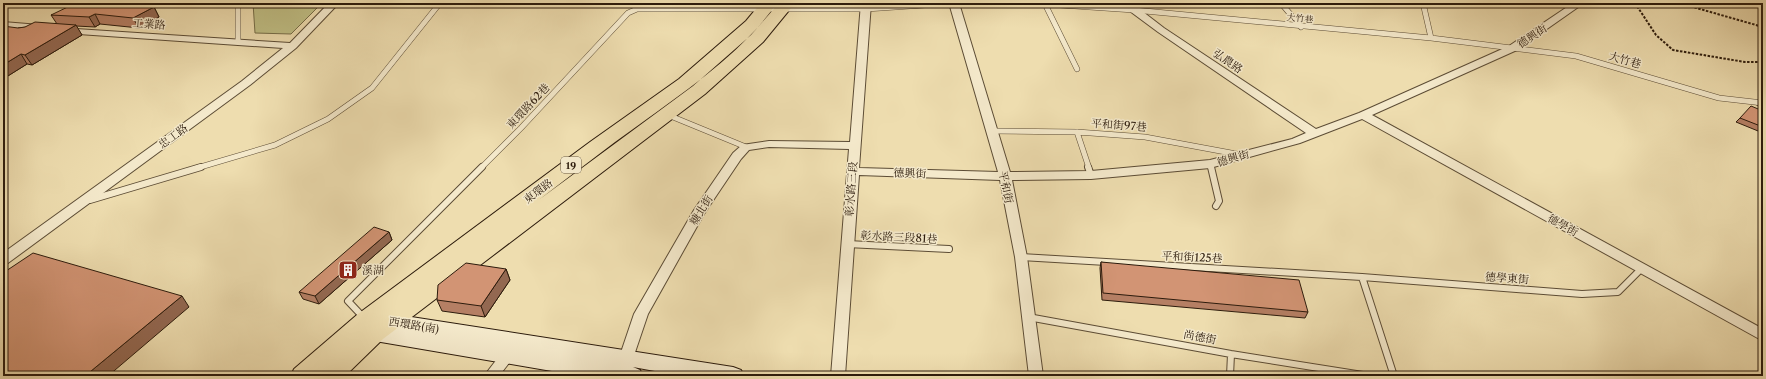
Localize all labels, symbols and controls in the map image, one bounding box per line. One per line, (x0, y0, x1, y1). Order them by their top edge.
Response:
street label: 大竹巷 (1286, 11, 1314, 25)
street label: 工業路 (132, 16, 166, 32)
street label: 德興街 (1514, 21, 1550, 51)
street label: 弘農路 (1210, 46, 1246, 76)
street label: 大竹巷 (1607, 49, 1643, 71)
street label: 東環路62巷 (504, 80, 552, 132)
street label: 平和街97巷 (1091, 116, 1147, 134)
street label: 忠工路 (156, 121, 190, 151)
street label: 德興街 (1215, 147, 1251, 169)
road number: 19 (561, 157, 581, 173)
street label: 彰水路三段 (842, 161, 860, 217)
street label: 德興街 (893, 165, 927, 181)
street label: 平和街 (996, 169, 1016, 205)
street label: 東環路 (521, 175, 555, 207)
street label: 糖北街 (686, 192, 716, 228)
street label: 德學街 (1545, 211, 1581, 239)
street label: 彰水路三段81巷 (860, 228, 938, 246)
street label: 平和街125巷 (1161, 248, 1223, 266)
building icon: 溪湖 (337, 259, 359, 281)
place label: 溪湖 (362, 263, 384, 277)
street label: 德學東街 (1485, 269, 1529, 287)
street label: 西環路(南) (388, 314, 440, 336)
street label: 尚德街 (1183, 327, 1217, 347)

